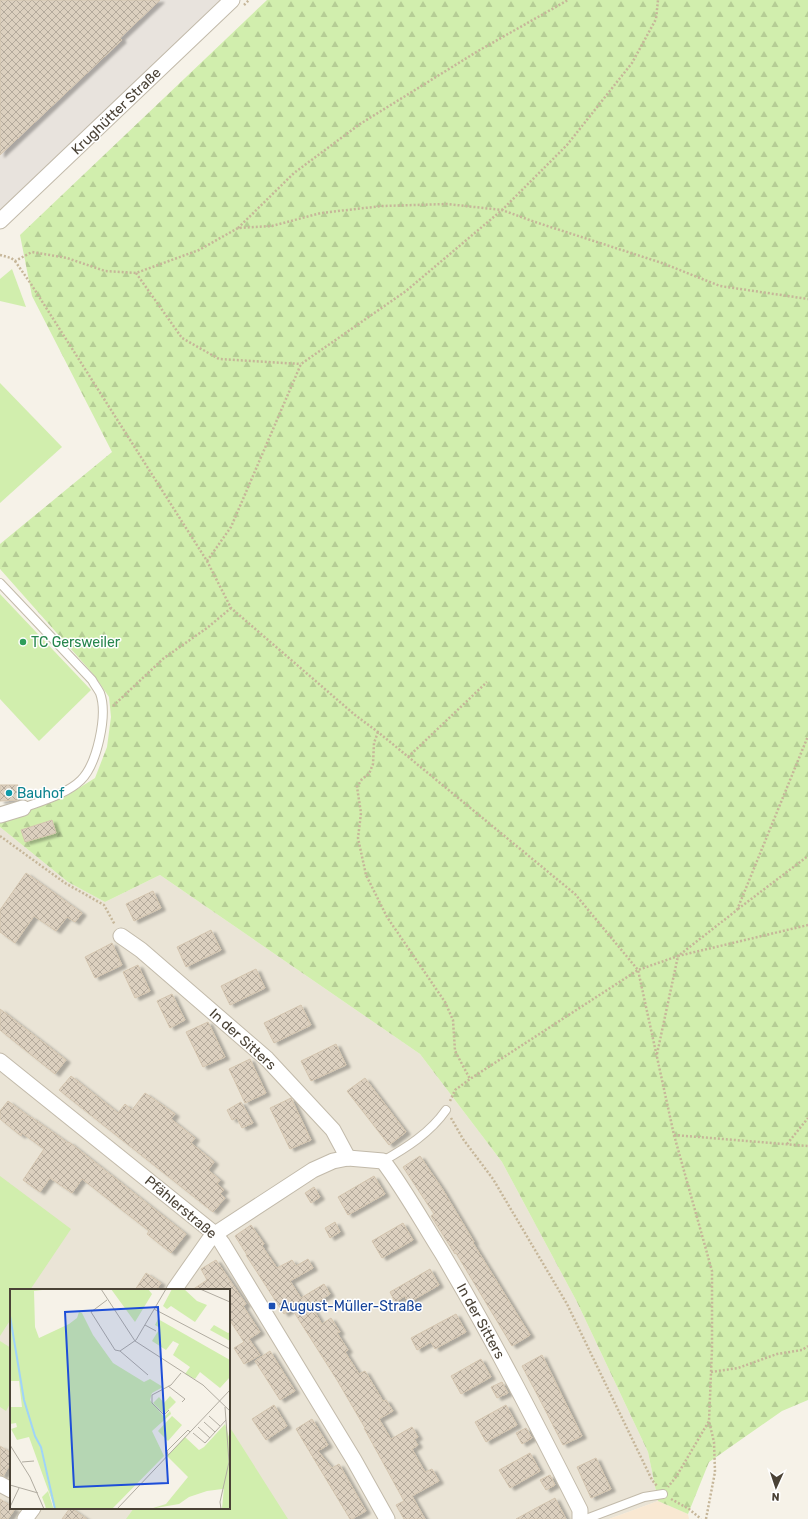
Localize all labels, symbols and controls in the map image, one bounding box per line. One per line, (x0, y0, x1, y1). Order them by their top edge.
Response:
street label: Krughütter Straße (68, 64, 165, 158)
place label: TC Gersweiler (31, 634, 121, 651)
marker: TC Gersweiler (18, 637, 28, 647)
place label: Bauhof (17, 785, 65, 802)
marker: Bauhof (4, 788, 14, 798)
street label: In der Sitters (206, 1005, 279, 1074)
street label: Pfählerstraße (141, 1172, 220, 1243)
street label: In der Sitters (453, 1281, 508, 1362)
inset map (10, 1289, 230, 1509)
place label: August-Müller-Straße (280, 1298, 422, 1315)
marker: August-Müller-Straße (267, 1301, 277, 1311)
north arrow (756, 1467, 796, 1507)
text: N (771, 1490, 780, 1503)

